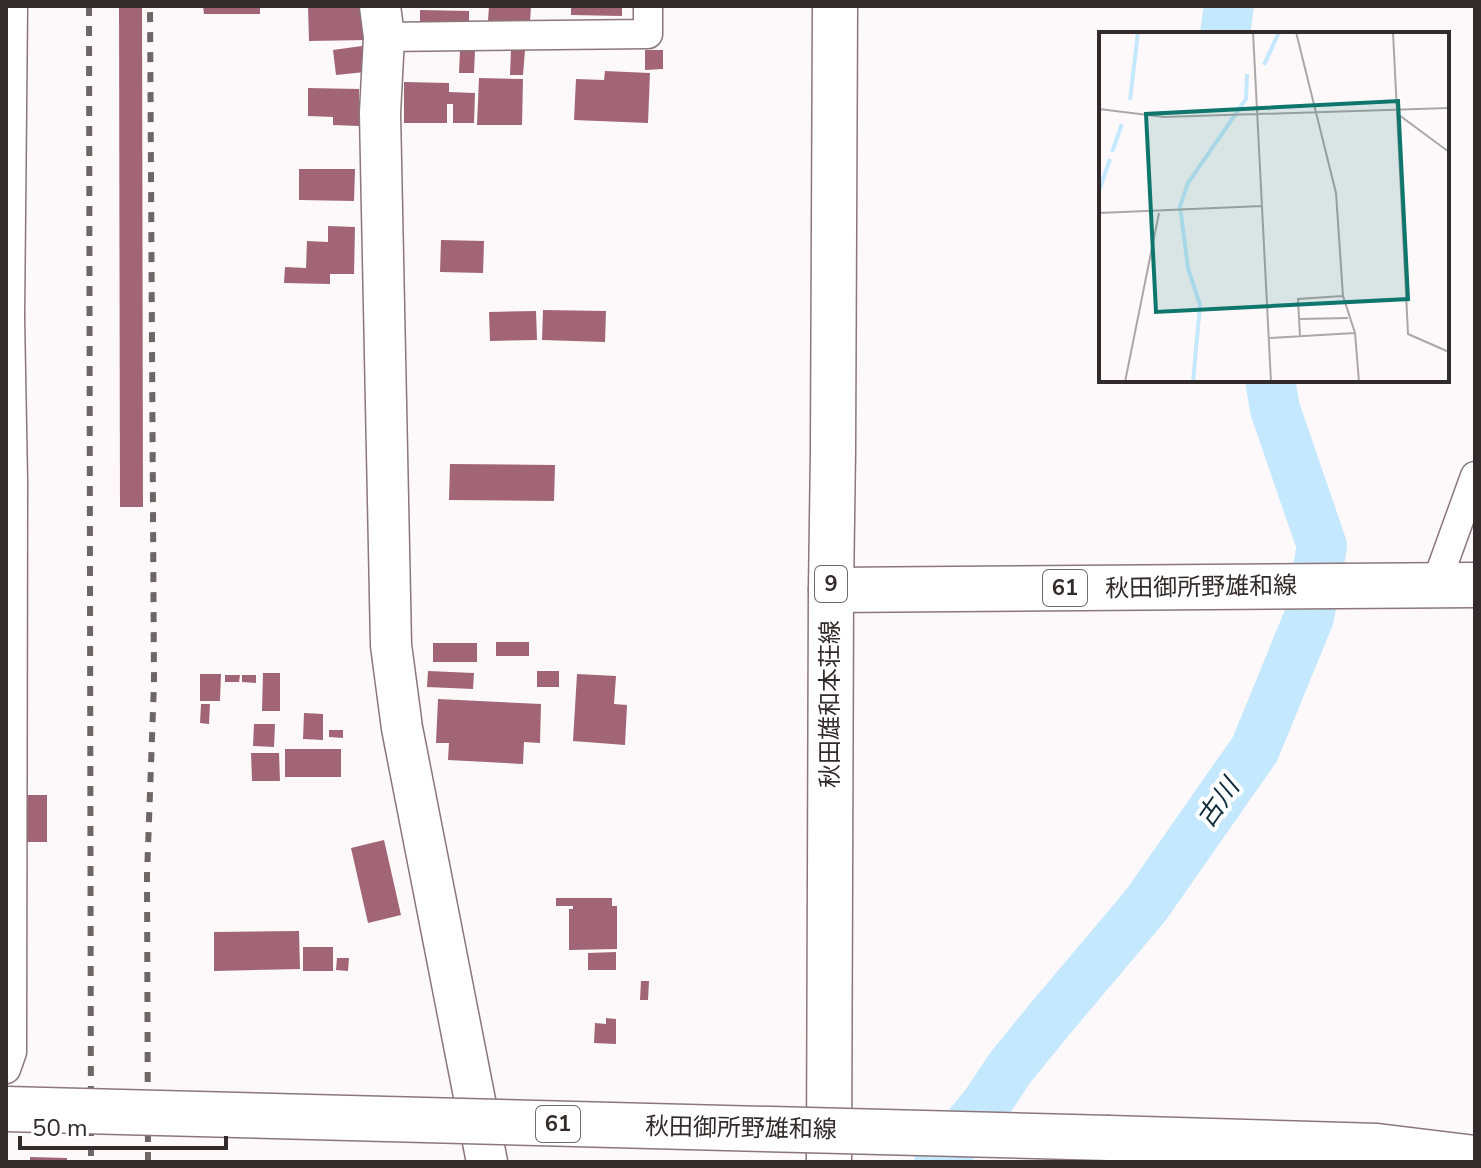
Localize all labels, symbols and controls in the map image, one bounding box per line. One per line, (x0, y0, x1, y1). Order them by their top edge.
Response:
inset map (1099, 32, 1449, 382)
road number: 9 (815, 566, 847, 602)
street label: 秋田御所野雄和線 (1105, 569, 1297, 605)
road number: 61 (1043, 570, 1087, 606)
street label: 秋田雄和本荘線 (814, 620, 846, 788)
water label: 古川 (1189, 769, 1249, 834)
scale bar (20, 1100, 226, 1150)
road number: 61 (536, 1106, 580, 1142)
street label: 秋田御所野雄和線 (645, 1110, 837, 1146)
text: 50 m (32, 1112, 88, 1144)

